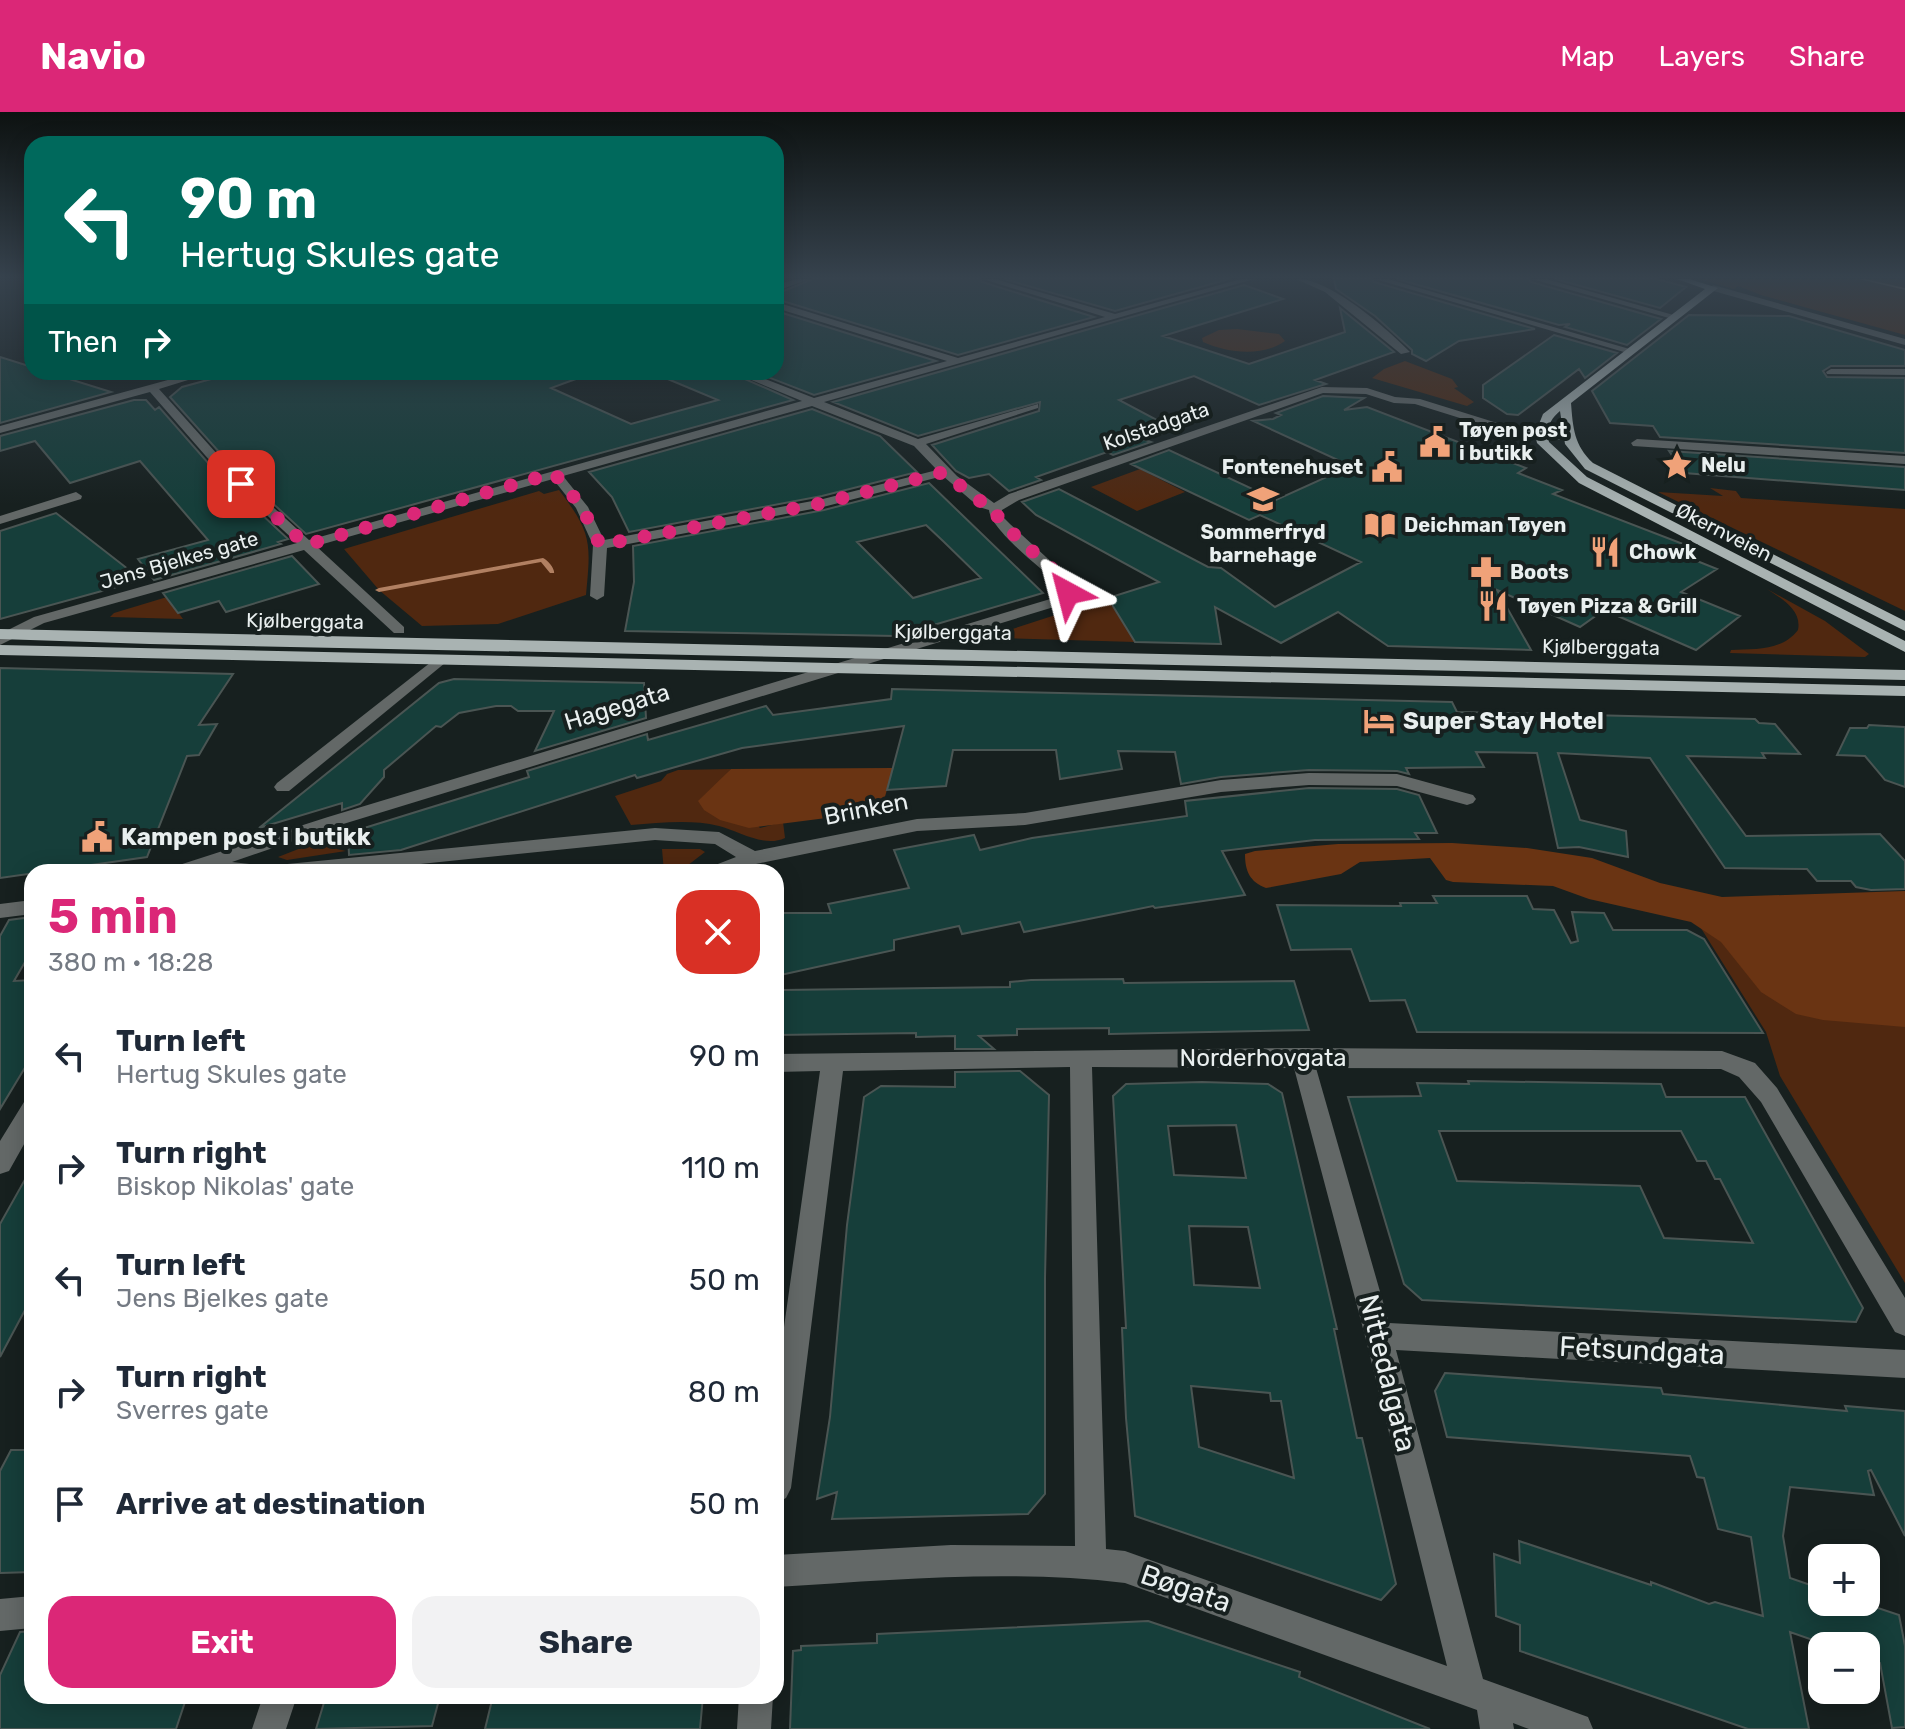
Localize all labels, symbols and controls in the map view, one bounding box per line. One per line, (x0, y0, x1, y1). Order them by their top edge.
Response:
text: Navio (40, 33, 146, 79)
text: Map (1560, 40, 1615, 73)
text: Layers (1659, 40, 1745, 73)
text: Share (1789, 40, 1865, 73)
text: 90 m (180, 166, 317, 232)
icon: left (48, 168, 152, 272)
text: Hertug Skules gate (180, 233, 500, 276)
icon: right (134, 320, 178, 364)
text: Then (48, 324, 118, 360)
street label: Kolstadgata (1100, 397, 1212, 455)
place label: Tøyen post i butikk (1459, 418, 1567, 465)
public building icon: Tøyen post i butikk (1418, 425, 1452, 459)
place icon: Nelu (1660, 448, 1694, 482)
pin (207, 450, 275, 518)
public building icon: Fontenehuset (1370, 450, 1404, 484)
place label: Nelu (1701, 453, 1746, 477)
place label: Fontenehuset (1222, 455, 1363, 479)
icon: arrive (219, 462, 263, 506)
school or university icon: Sommerfryd barnehage (1246, 482, 1280, 516)
street label: Økernveien (1672, 498, 1776, 566)
library icon: Deichman Tøyen (1363, 508, 1397, 542)
place label: Deichman Tøyen (1404, 513, 1566, 537)
place label: Sommerfryd barnehage (1200, 520, 1326, 567)
street label: Jens Bjelkes gate (97, 526, 261, 594)
restaurant icon: Chowk (1588, 535, 1622, 569)
place label: Chowk (1629, 540, 1697, 564)
position arrow (1026, 551, 1110, 635)
pharmacy icon: Boots (1469, 555, 1503, 589)
place label: Boots (1510, 560, 1569, 584)
restaurant icon: Tøyen Pizza & Grill (1476, 589, 1510, 623)
place label: Tøyen Pizza & Grill (1517, 594, 1697, 618)
street label: Kjølberggata (246, 608, 364, 634)
street label: Kjølberggata (894, 619, 1012, 645)
street label: Kjølberggata (1542, 634, 1660, 660)
street label: Hagegata (561, 678, 673, 736)
hotel icon: Super Stay Hotel (1362, 704, 1396, 738)
place label: Super Stay Hotel (1403, 707, 1604, 735)
street label: Brinken (821, 787, 911, 831)
public building icon: Kampen post i butikk (80, 820, 114, 854)
place label: Kampen post i butikk (121, 823, 371, 851)
text: 5 min (48, 888, 178, 945)
button: close (676, 890, 760, 974)
text: 380 m · 18:28 (48, 947, 214, 978)
text: Turn left (116, 1023, 246, 1059)
icon: left (48, 1034, 92, 1078)
text: 90 m (689, 1038, 760, 1074)
street label: Norderhovgata (1179, 1044, 1347, 1072)
text: Hertug Skules gate (116, 1059, 347, 1090)
text: Turn right (116, 1135, 267, 1171)
icon: right (48, 1146, 92, 1190)
text: 110 m (681, 1150, 760, 1186)
text: Biskop Nikolas' gate (116, 1171, 354, 1202)
text: Turn left (116, 1247, 246, 1283)
icon: left (48, 1258, 92, 1302)
text: 50 m (689, 1262, 760, 1298)
text: Jens Bjelkes gate (116, 1283, 329, 1314)
street label: Nittedalgata (1352, 1291, 1423, 1455)
street label: Fetsundgata (1558, 1330, 1726, 1371)
text: Turn right (116, 1359, 267, 1395)
icon: right (48, 1370, 92, 1414)
text: 80 m (688, 1374, 760, 1410)
text: Sverres gate (116, 1395, 269, 1426)
icon: arrive (48, 1482, 92, 1526)
text: Arrive at destination (116, 1486, 426, 1522)
text: 50 m (689, 1486, 760, 1522)
map controls (1808, 1544, 1880, 1704)
button: + (1808, 1544, 1880, 1616)
street label: Bøgata (1136, 1558, 1235, 1619)
button: Exit (48, 1596, 396, 1688)
button: Share (412, 1596, 760, 1688)
button: − (1808, 1632, 1880, 1704)

